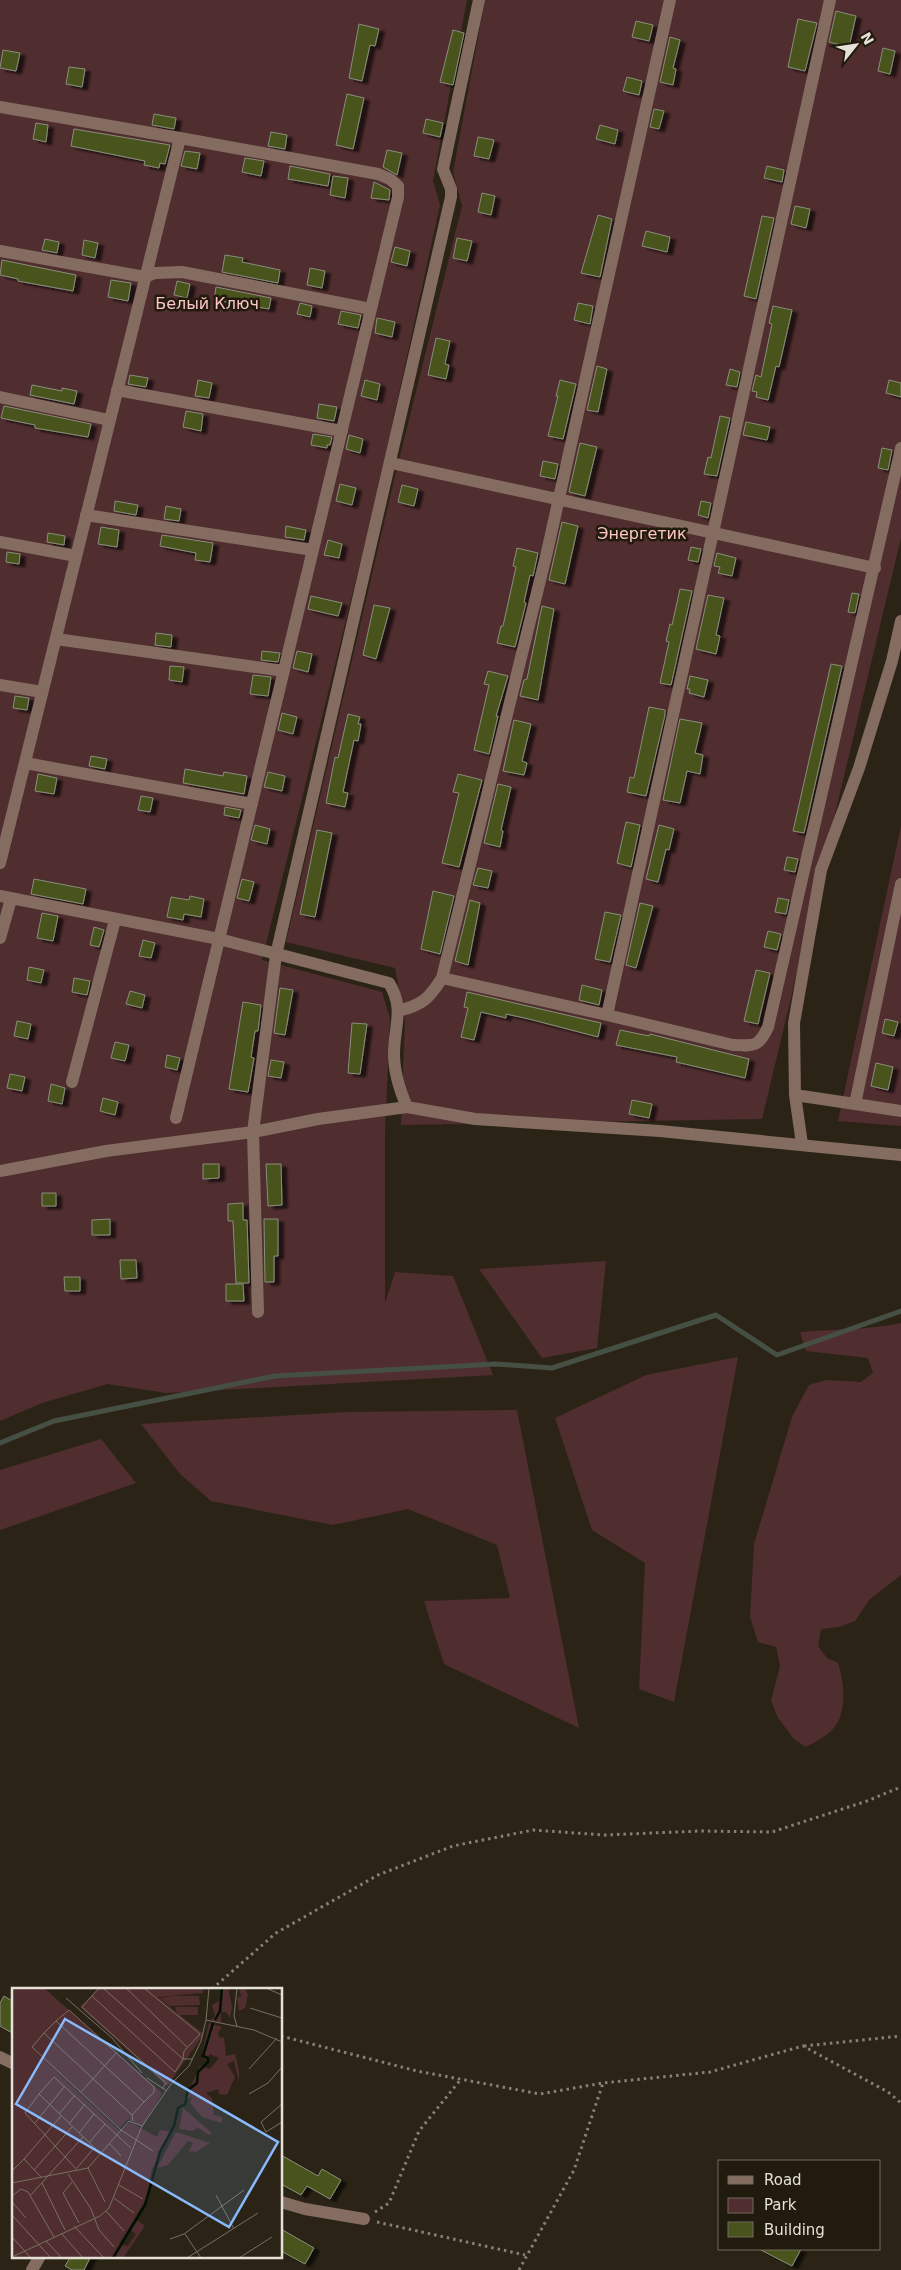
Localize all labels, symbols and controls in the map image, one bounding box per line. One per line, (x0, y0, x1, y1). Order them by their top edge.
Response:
north arrow (831, 20, 881, 70)
text: N (857, 29, 877, 48)
park label: Белый Ключ (155, 294, 259, 313)
park label: Энергетик (597, 524, 687, 543)
inset map (12, 1988, 282, 2258)
legend (718, 2160, 881, 2250)
text: Road (764, 2171, 802, 2189)
text: Park (764, 2196, 797, 2214)
text: Building (764, 2221, 825, 2239)

